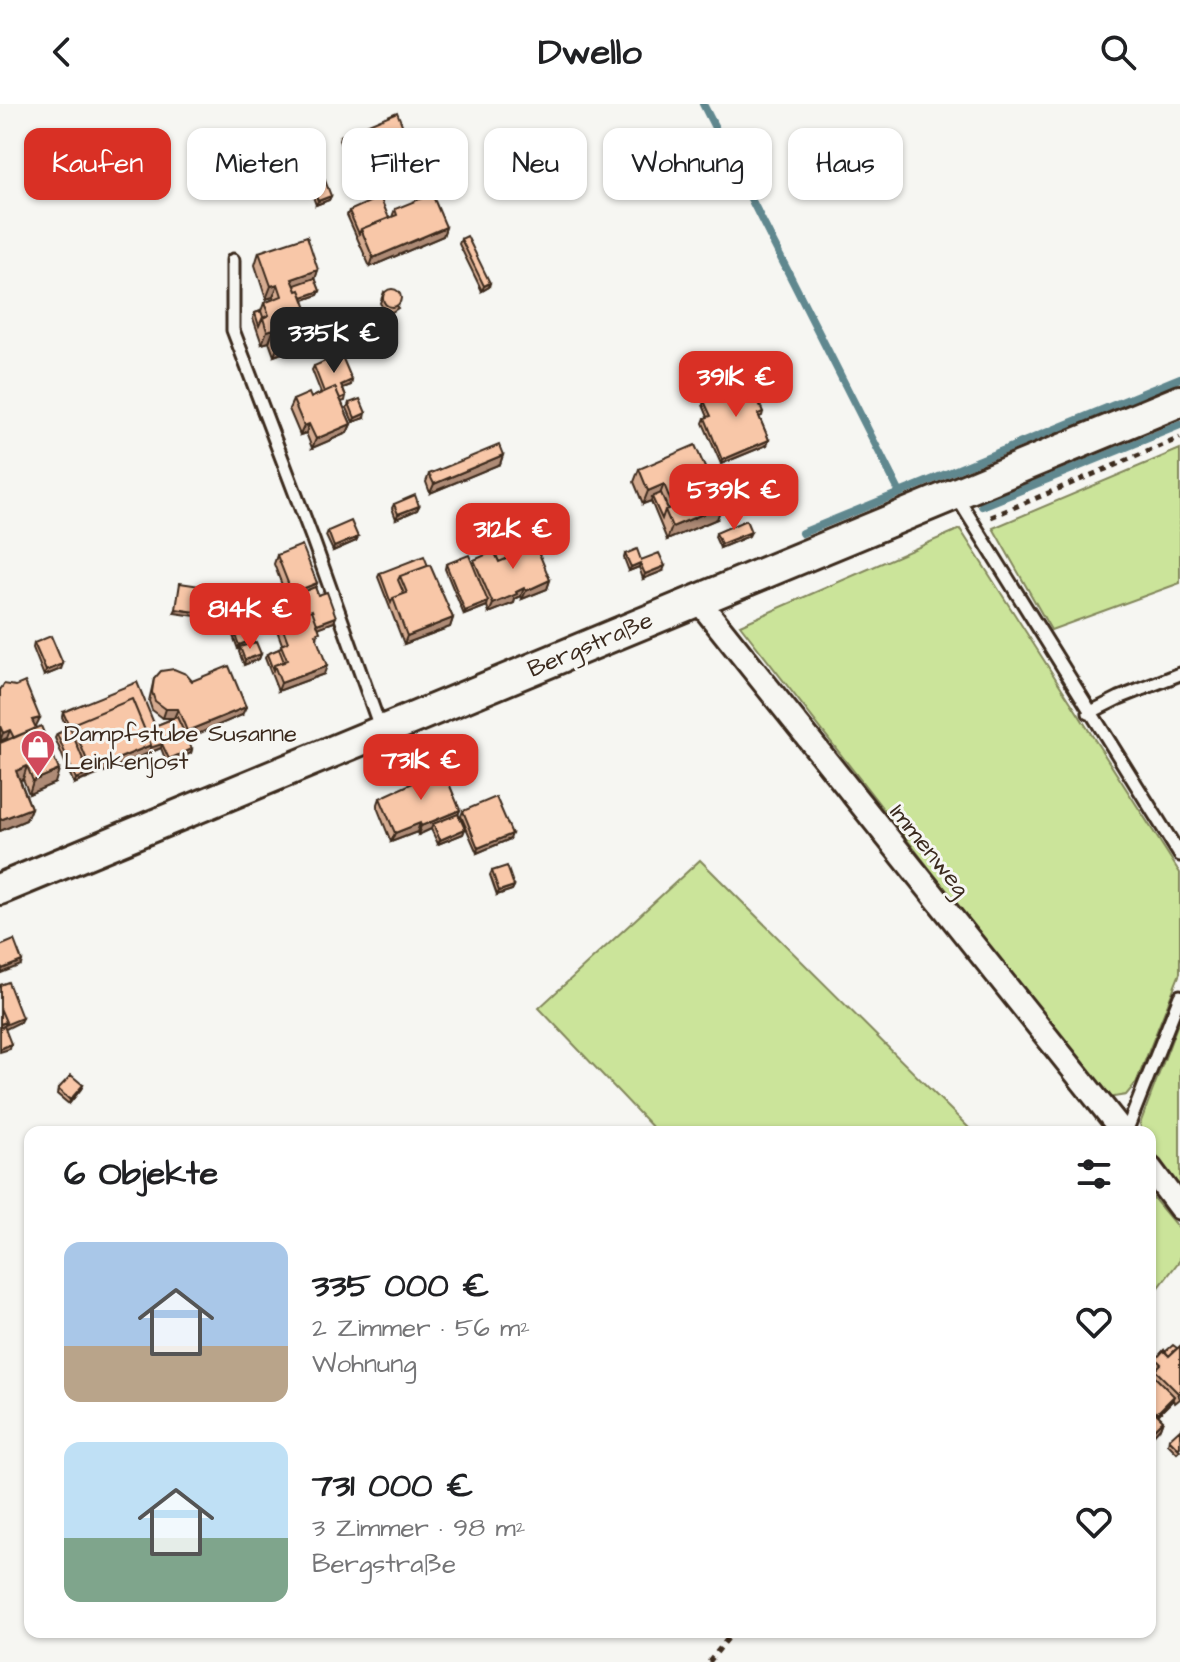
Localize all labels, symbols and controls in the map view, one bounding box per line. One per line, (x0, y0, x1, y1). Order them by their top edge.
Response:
text: Dwello (538, 27, 642, 78)
icon: back (40, 30, 84, 74)
icon: search (1096, 30, 1140, 74)
chip: Kaufen (24, 128, 171, 200)
chip: Mieten (187, 128, 326, 200)
chip: Filter (342, 128, 468, 200)
chip: Neu (484, 128, 587, 200)
chip: Wohnung (603, 128, 772, 200)
chip: Haus (788, 128, 903, 200)
pin: 335K € (269, 307, 399, 375)
text: 335K € (288, 315, 380, 351)
pin: 391K € (671, 351, 801, 419)
text: 391K € (697, 359, 775, 395)
pin: 539K € (669, 464, 799, 532)
text: 539K € (687, 472, 781, 508)
pin: 312K € (448, 503, 578, 571)
text: 312K € (474, 511, 552, 547)
pin: 814K € (185, 583, 315, 651)
text: 814K € (208, 591, 292, 627)
street label: Bergstraße (523, 603, 659, 687)
place label: Dampfstube Susanne Leinkenjost (64, 717, 297, 779)
shop icon: Dampfstube Susanne Leinkenjost (19, 728, 57, 778)
pin: 731K € (356, 734, 486, 802)
text: 731K € (381, 742, 461, 778)
street label: Immenweg (880, 797, 977, 905)
text: 6 Objekte (64, 1150, 218, 1198)
icon: filters (1072, 1152, 1116, 1196)
text: 335 000 € (312, 1262, 489, 1310)
icon: home (128, 1274, 224, 1370)
icon: heart (1072, 1300, 1116, 1344)
text: 2 Zimmer · 56 m² (312, 1310, 530, 1346)
text: Wohnung (312, 1346, 417, 1382)
text: 731 000 € (312, 1462, 473, 1510)
icon: home (128, 1474, 224, 1570)
icon: heart (1072, 1500, 1116, 1544)
text: 3 Zimmer · 98 m² (312, 1510, 525, 1546)
text: Bergstraße (312, 1546, 456, 1582)

